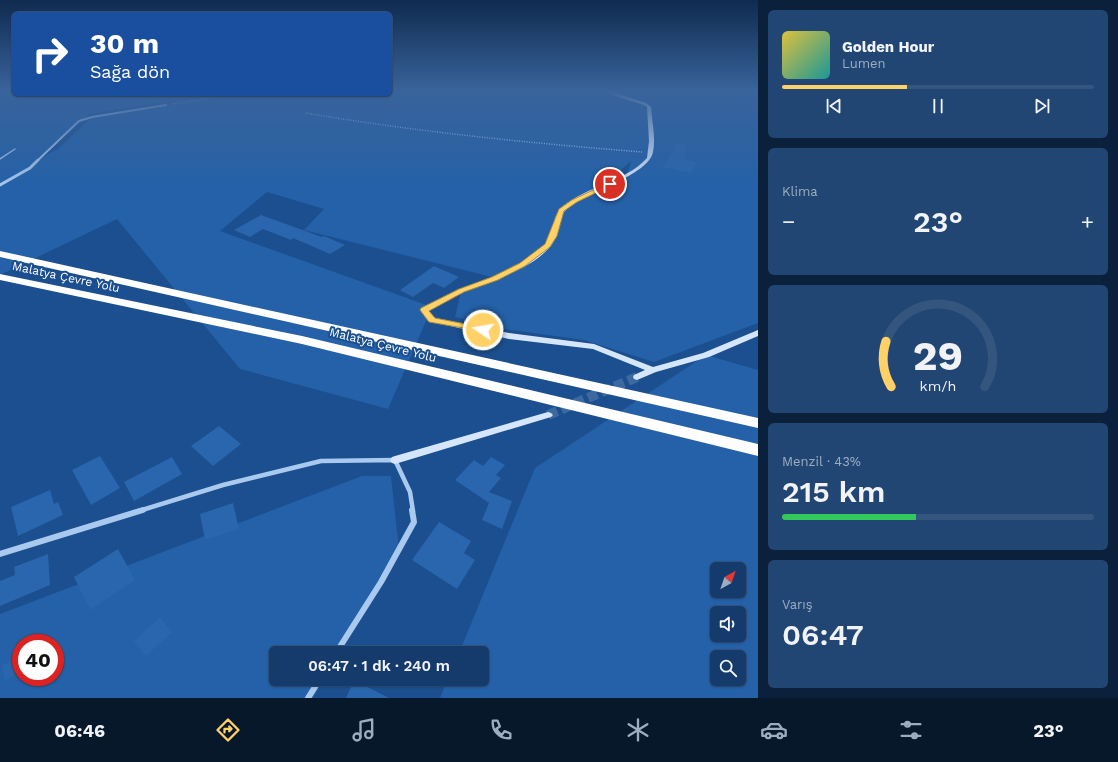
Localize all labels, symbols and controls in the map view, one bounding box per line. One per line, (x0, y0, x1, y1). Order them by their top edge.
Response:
text: 30 m (90, 27, 159, 60)
icon: right (24, 28, 76, 80)
text: Golden Hour (842, 38, 934, 56)
text: Lumen (842, 56, 886, 71)
text: Sağa dön (90, 61, 170, 82)
icon: previous (823, 95, 845, 117)
icon: pause (927, 95, 949, 117)
icon: next (1031, 95, 1053, 117)
pin (593, 167, 627, 201)
icon: arrive (599, 173, 621, 195)
text: Klima (782, 184, 818, 199)
text: 23° (913, 204, 963, 239)
text: − (782, 209, 795, 234)
text: + (1081, 209, 1094, 234)
street label: Malatya Çevre Yolu (11, 259, 121, 295)
position arrow (462, 309, 504, 351)
street label: Malatya Çevre Yolu (328, 325, 438, 365)
text: 29 (913, 331, 963, 380)
text: km/h (920, 378, 956, 394)
text: Menzil · 43% (782, 454, 861, 469)
text: 215 km (782, 474, 885, 509)
north arrow (710, 562, 746, 598)
map controls (710, 562, 746, 686)
text: Varış (782, 597, 813, 612)
button: sound (710, 606, 746, 642)
text: 06:47 (782, 617, 864, 652)
speed limit sign: 40 (12, 634, 64, 686)
button: search (710, 650, 746, 686)
text: 06:47 · 1 dk · 240 m (308, 657, 450, 675)
icon: directions (214, 716, 242, 744)
icon: music (350, 716, 378, 744)
icon: phone (487, 716, 515, 744)
icon: climate (624, 716, 652, 744)
icon: car (760, 716, 788, 744)
icon: filters (897, 716, 925, 744)
text: 06:46 (54, 720, 105, 741)
text: 23° (1033, 720, 1064, 741)

